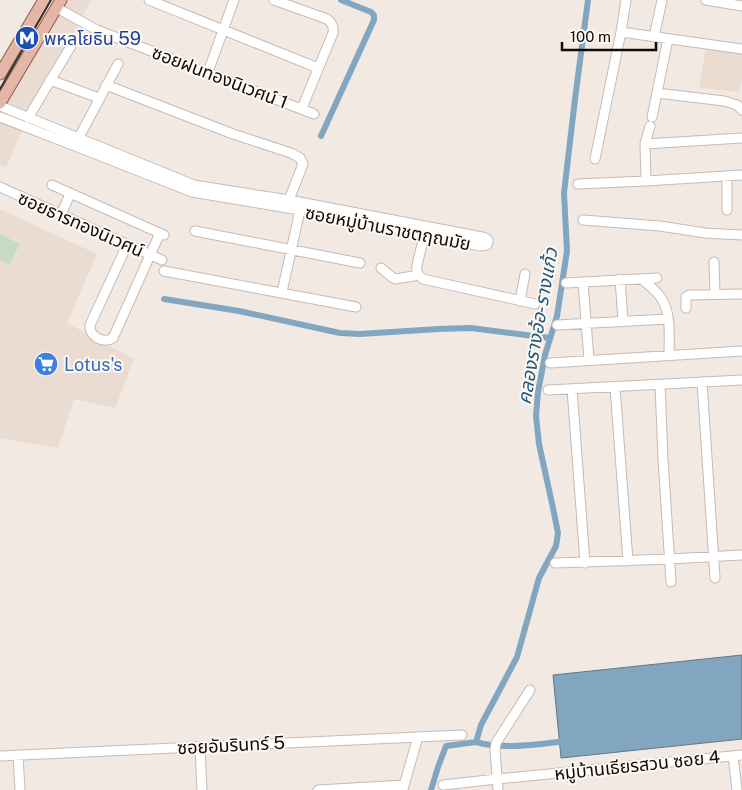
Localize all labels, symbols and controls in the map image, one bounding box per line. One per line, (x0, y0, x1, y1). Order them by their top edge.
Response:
scale bar (562, 20, 656, 52)
metro station icon: พหลโยธิน 59 (14, 25, 40, 51)
place label: พหลโยธิน 59 (44, 28, 141, 49)
text: 100 m (570, 28, 611, 45)
street label: ซอยฝนทองนิเวศน์ 1 (149, 41, 291, 113)
street label: ซอยธารทองนิเวศน์ (15, 187, 147, 261)
street label: ซอยหมู่บ้านราชตฤณมัย (303, 202, 473, 256)
water label: คลองรางอ้อ-รางแก้ว (512, 246, 562, 406)
supermarket icon: Lotus's (33, 351, 59, 377)
place label: Lotus's (64, 354, 122, 375)
street label: ซอยอัมรินทร์ 5 (177, 732, 285, 758)
street label: หมู่บ้านเธียรสวน ซอย 4 (553, 746, 721, 786)

